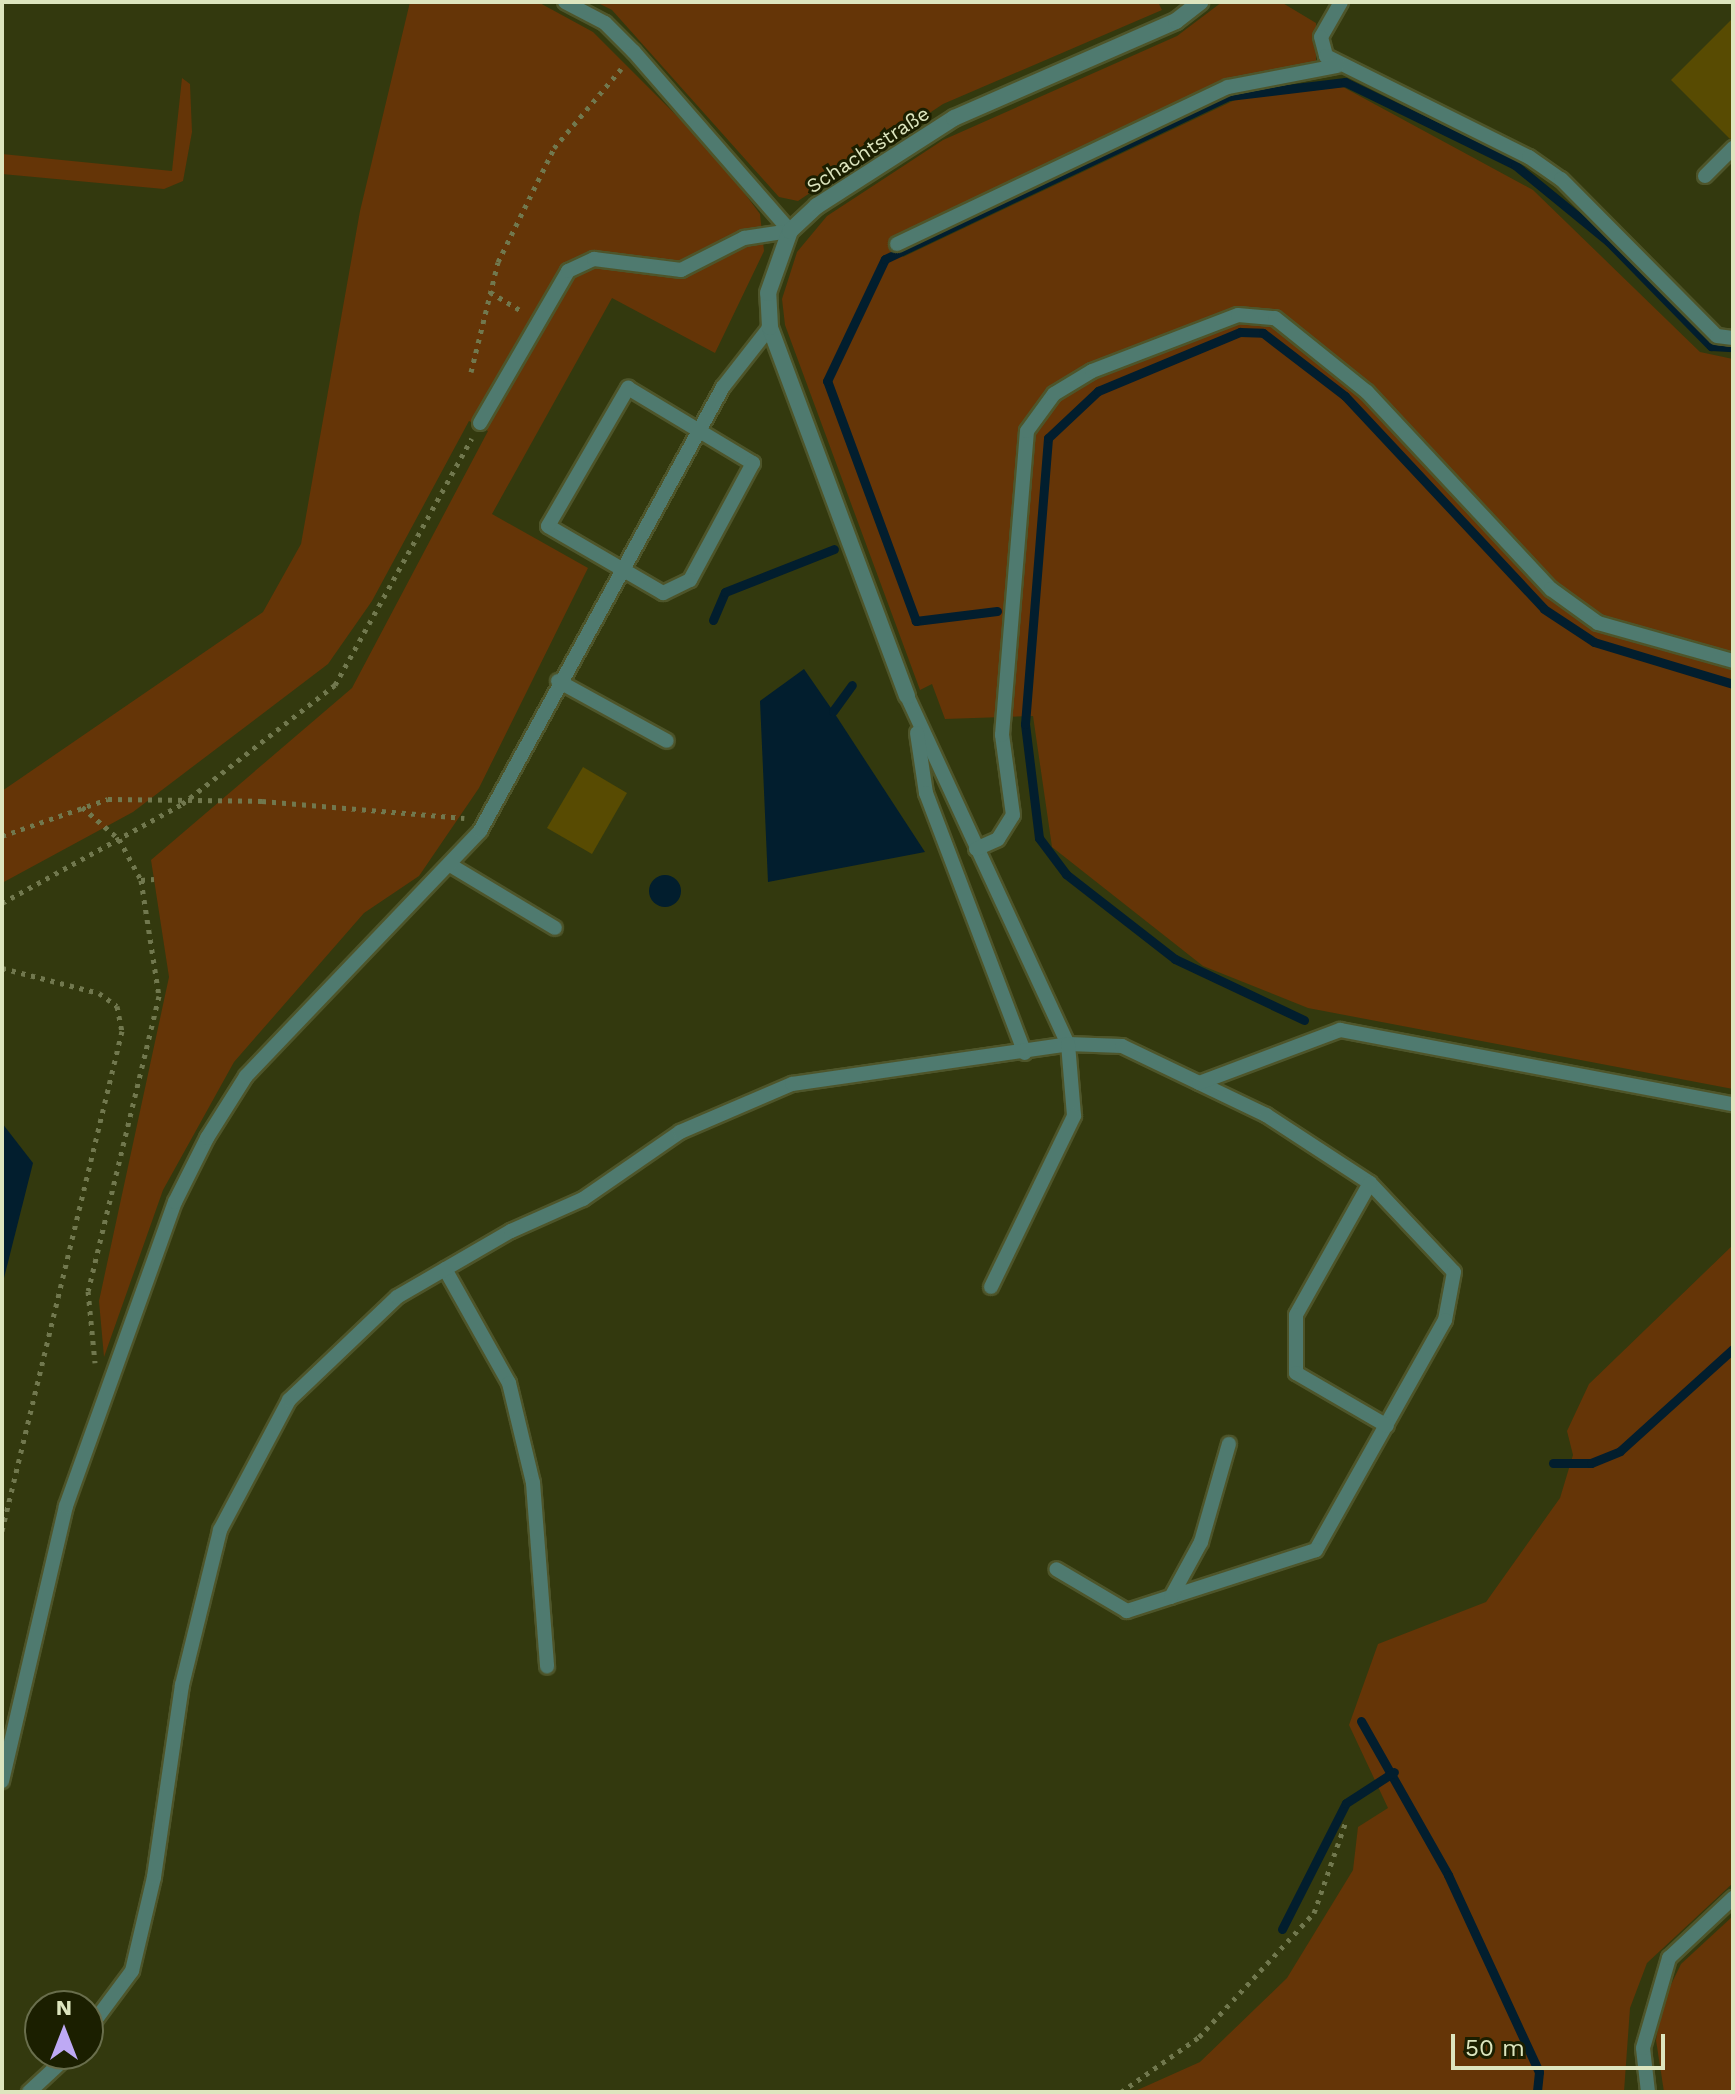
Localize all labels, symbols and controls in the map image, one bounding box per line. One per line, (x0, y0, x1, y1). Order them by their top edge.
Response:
street label: Schachtstraße (802, 101, 934, 199)
north arrow (24, 1990, 104, 2070)
text: N (56, 1995, 72, 2020)
scale bar (1455, 2018, 1669, 2068)
text: 50 m (1465, 2034, 1525, 2062)

